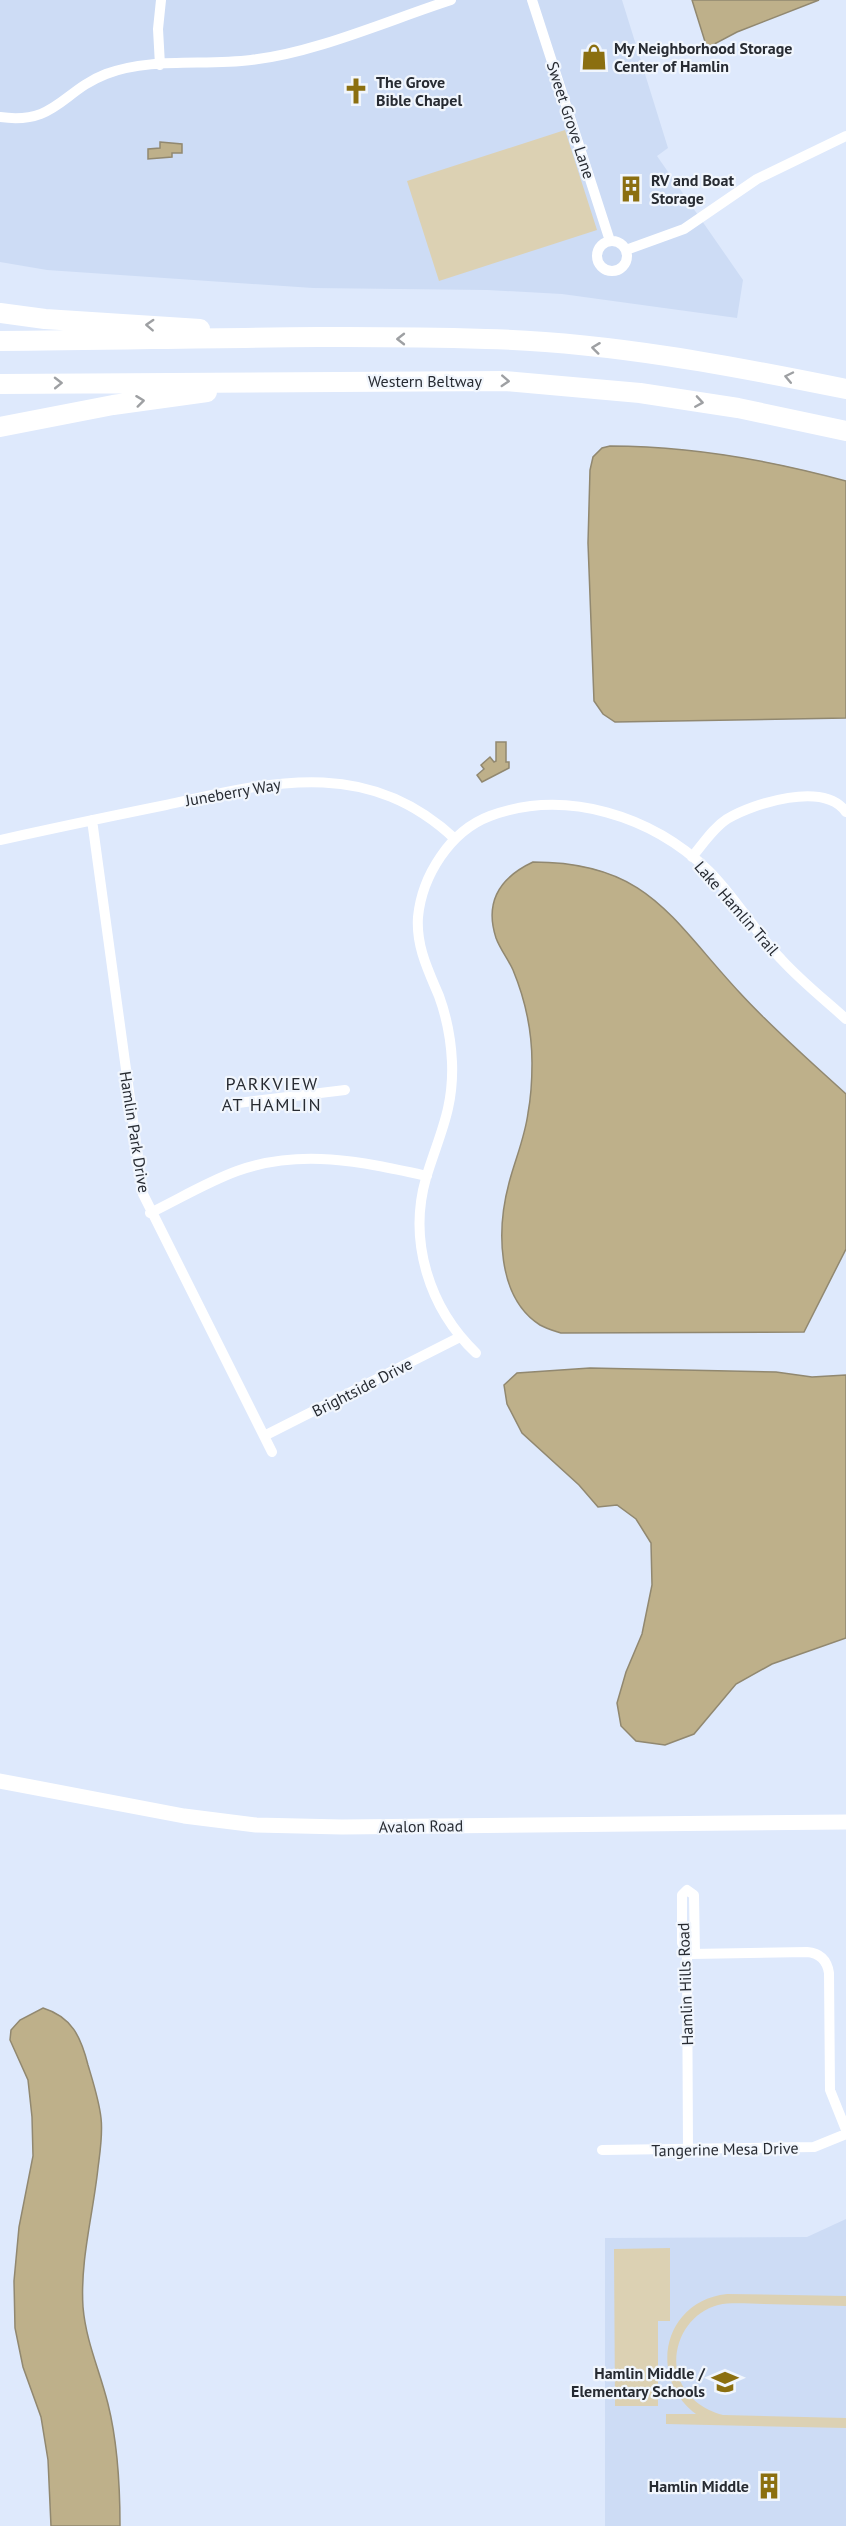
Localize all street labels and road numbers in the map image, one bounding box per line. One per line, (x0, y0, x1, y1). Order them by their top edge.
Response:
street label: Sweet Grove Lane (543, 59, 599, 181)
street label: Western Beltway (368, 371, 483, 391)
street label: Juneberry Way (183, 774, 283, 810)
street label: Lake Hamlin Trail (691, 857, 784, 960)
street label: Hamlin Park Drive (116, 1070, 154, 1194)
street label: Brightside Drive (309, 1353, 415, 1421)
street label: Avalon Road (379, 1815, 463, 1837)
street label: Hamlin Hills Road (673, 1922, 697, 2046)
street label: Tangerine Mesa Drive (651, 2138, 799, 2160)

